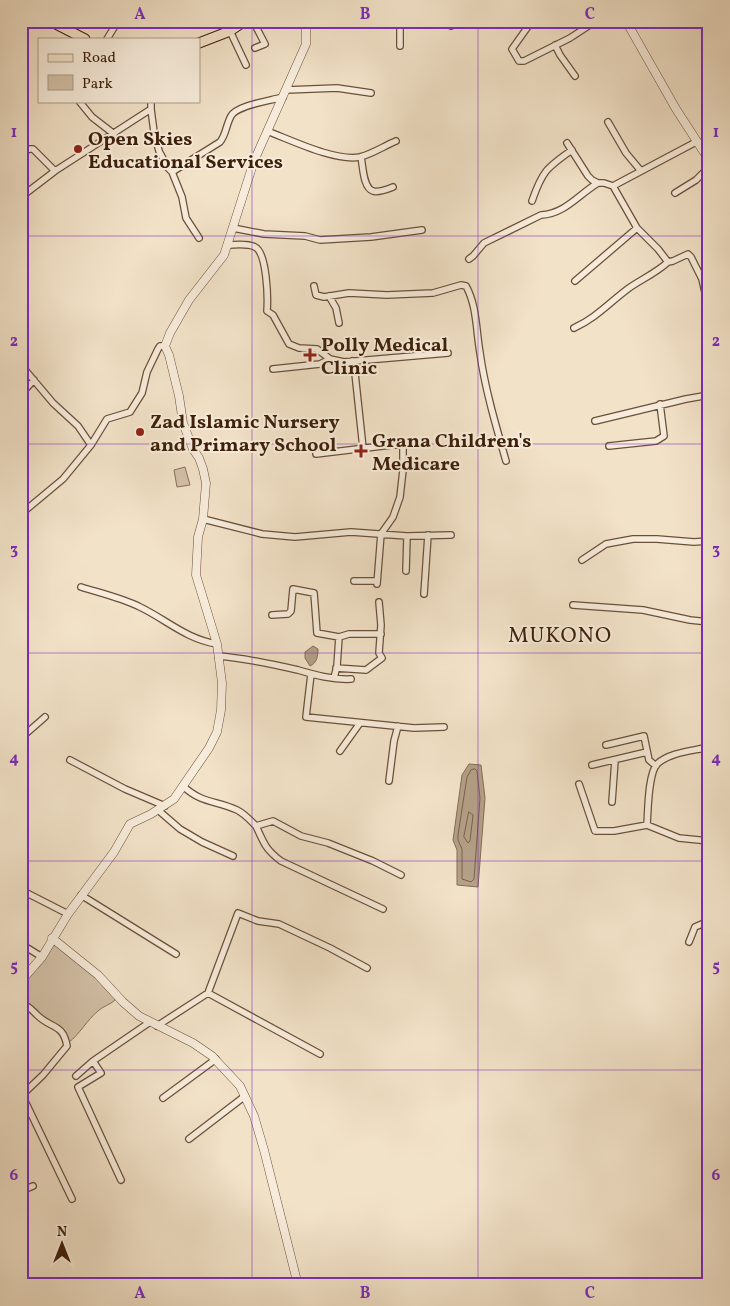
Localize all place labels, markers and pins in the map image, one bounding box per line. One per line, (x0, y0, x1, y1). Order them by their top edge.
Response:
place label: Open Skies Educational Services (88, 126, 283, 177)
marker: Open Skies Educational Services (72, 143, 84, 155)
place label: Polly Medical Clinic (321, 332, 449, 383)
marker: Polly Medical Clinic (303, 348, 317, 362)
place label: Zad Islamic Nursery and Primary School (150, 409, 340, 460)
marker: Zad Islamic Nursery and Primary School (134, 426, 146, 438)
place label: Grana Children's Medicare (372, 428, 531, 479)
marker: Grana Children's Medicare (354, 444, 368, 458)

